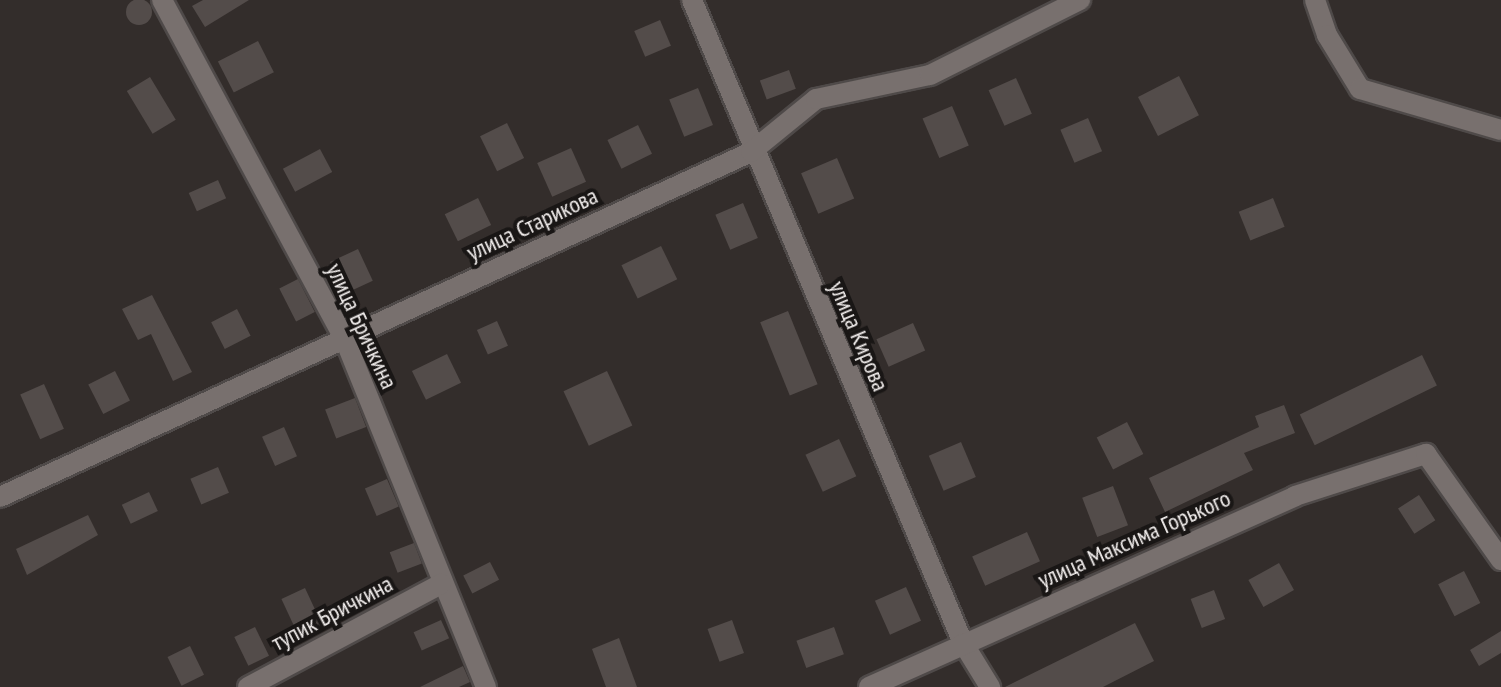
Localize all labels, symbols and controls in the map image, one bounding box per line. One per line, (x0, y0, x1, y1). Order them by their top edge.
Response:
street label: улица Старикова (462, 181, 602, 267)
street label: улица Бричкина (320, 259, 404, 393)
street label: улица Кирова (823, 277, 895, 395)
street label: улица Максима Горького (1033, 484, 1235, 594)
street label: тупик Бричкина (267, 569, 397, 657)

